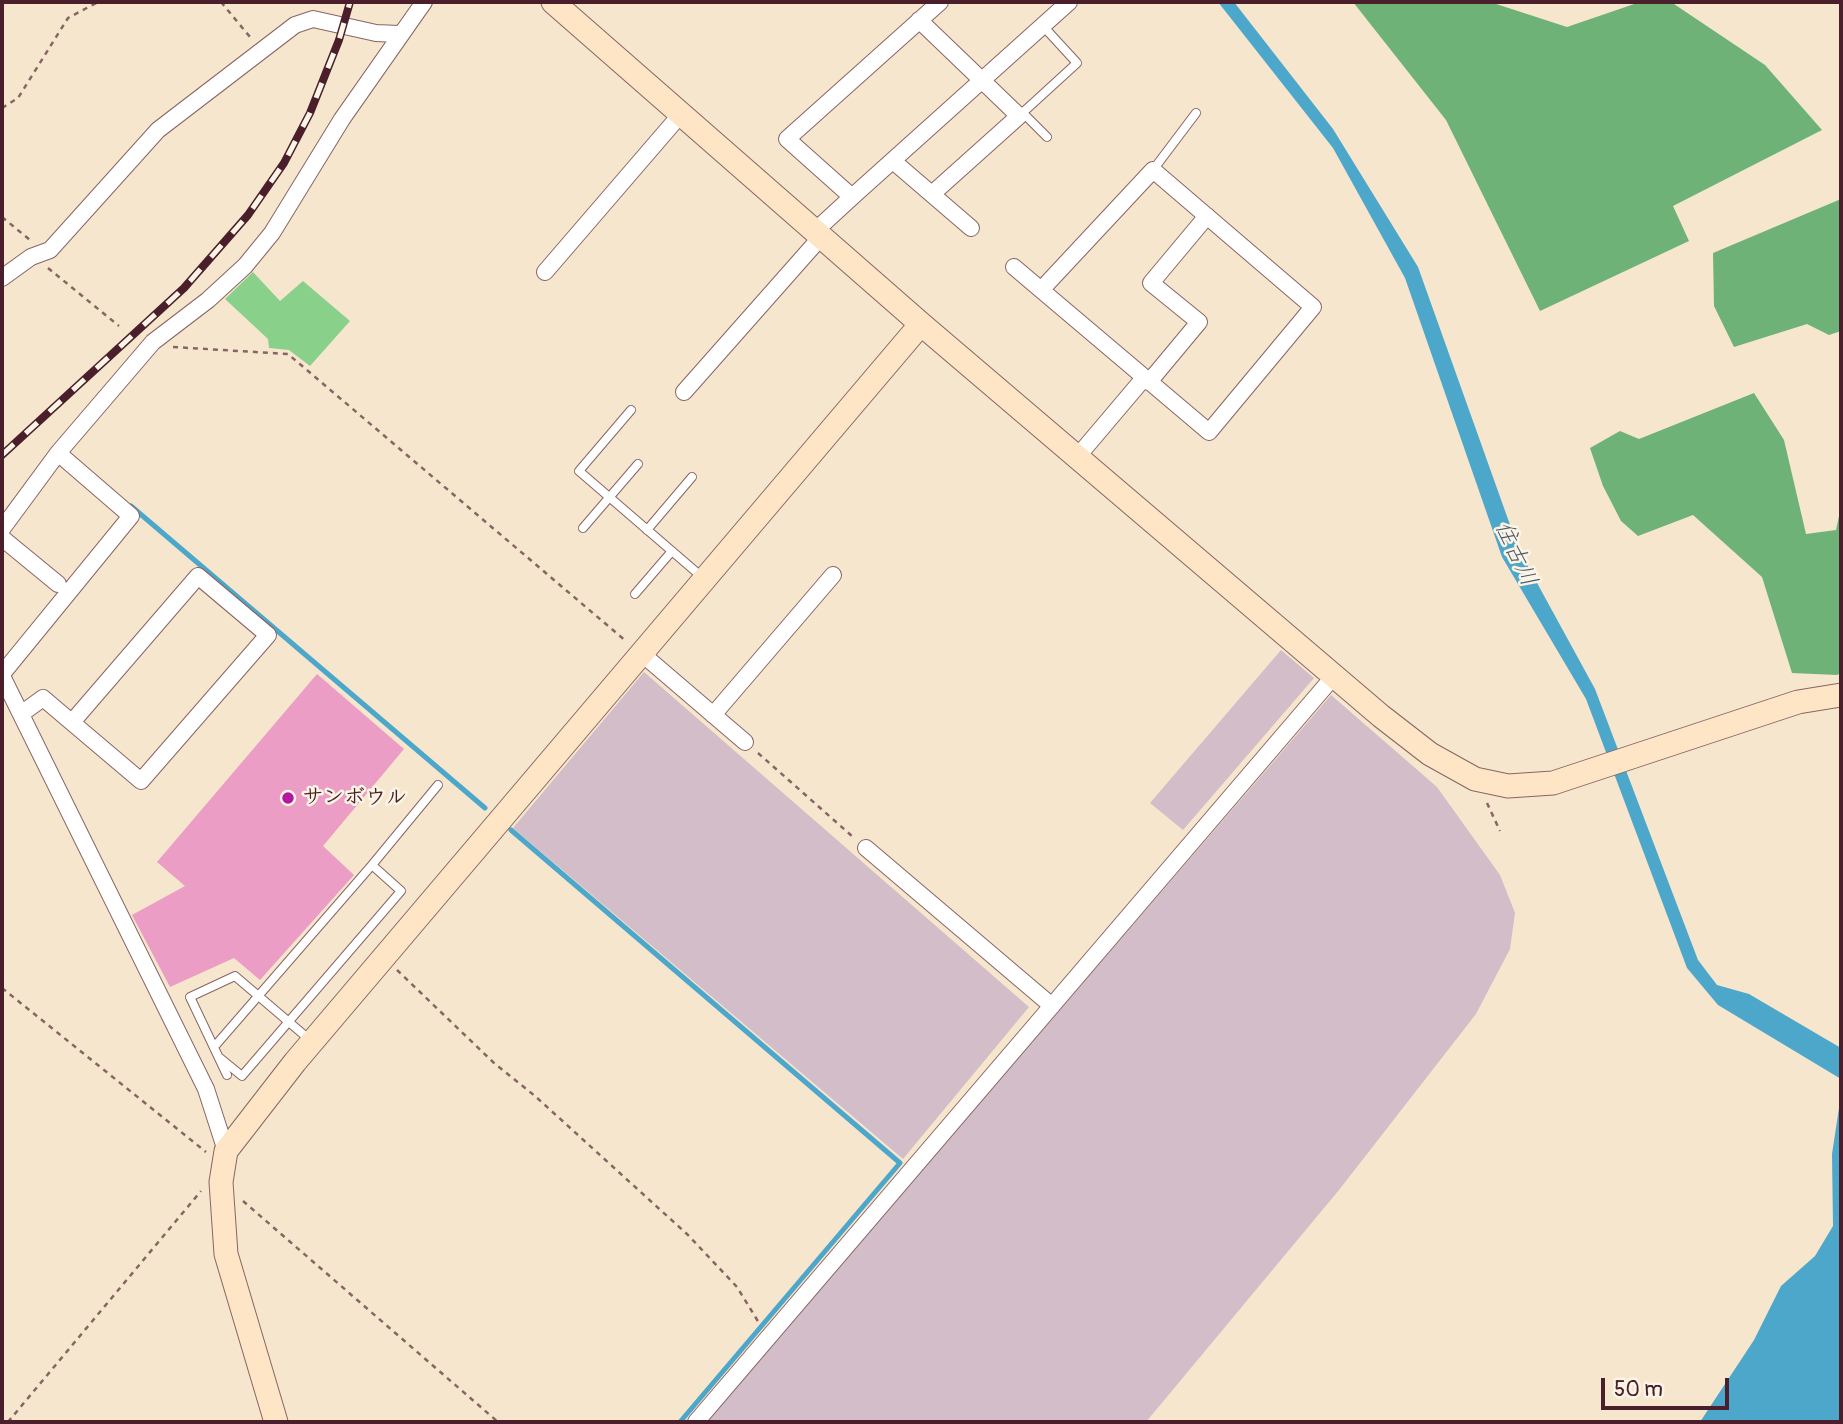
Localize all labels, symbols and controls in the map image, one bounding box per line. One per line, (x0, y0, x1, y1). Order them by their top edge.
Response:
water label: 住古川 (1488, 517, 1542, 591)
place label: サンボウル (302, 785, 407, 811)
marker: サンボウル (280, 790, 296, 806)
scale bar (1605, 1364, 1733, 1408)
text: 50 m (1614, 1376, 1663, 1403)

